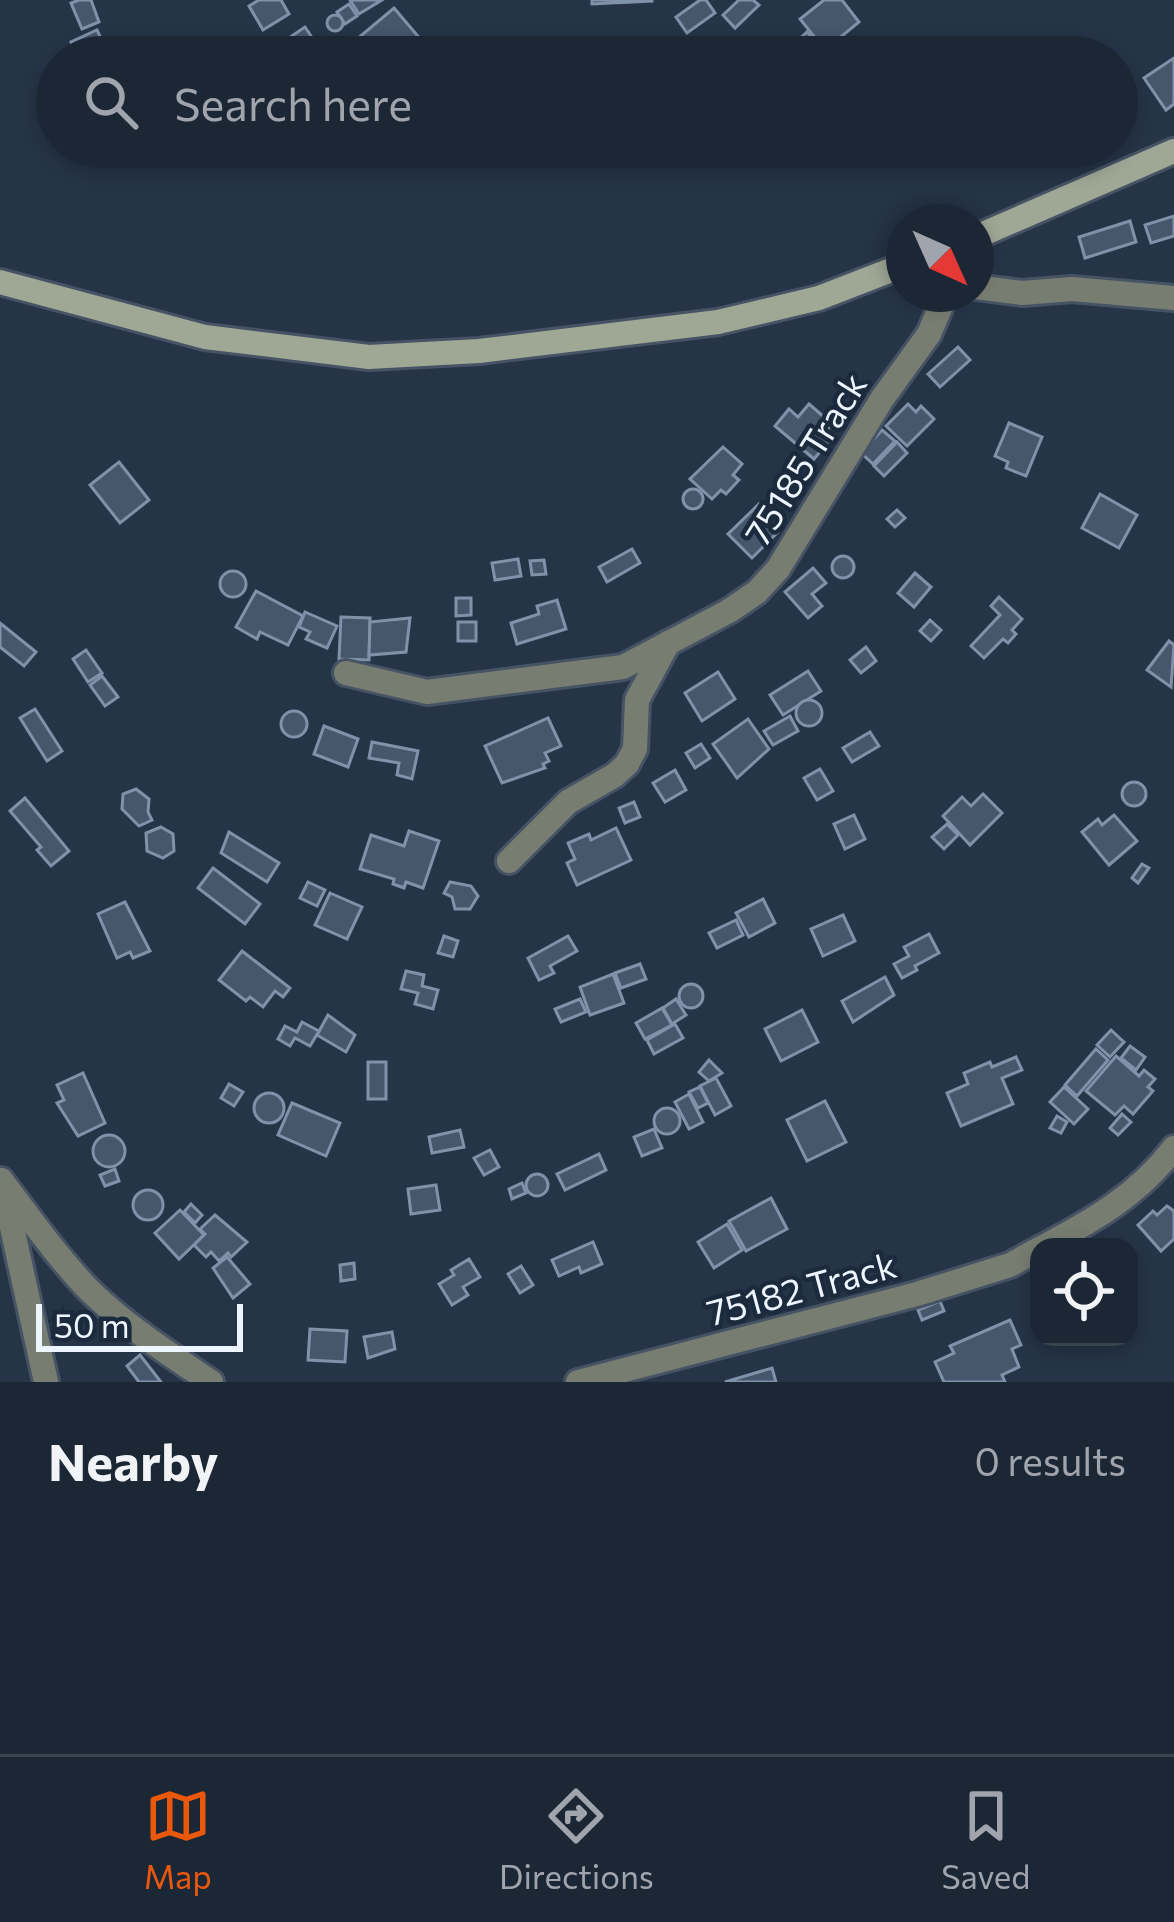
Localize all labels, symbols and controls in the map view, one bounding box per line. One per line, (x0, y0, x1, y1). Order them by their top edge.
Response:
search box (36, 36, 1138, 168)
icon: search (78, 69, 144, 135)
text: Search here (174, 75, 412, 130)
north arrow (886, 204, 994, 312)
street label: 75185 Track (734, 364, 874, 552)
map controls (1030, 1238, 1138, 1346)
button: locate (1030, 1238, 1138, 1346)
street label: 75182 Track (702, 1241, 900, 1333)
scale bar (36, 1298, 243, 1351)
text: 50 m (54, 1304, 130, 1345)
text: Nearby (48, 1429, 218, 1492)
text: 0 results (974, 1436, 1126, 1484)
tab: Map (144, 1783, 212, 1896)
tab: Directions (499, 1783, 654, 1896)
tab: Saved (941, 1783, 1030, 1896)

